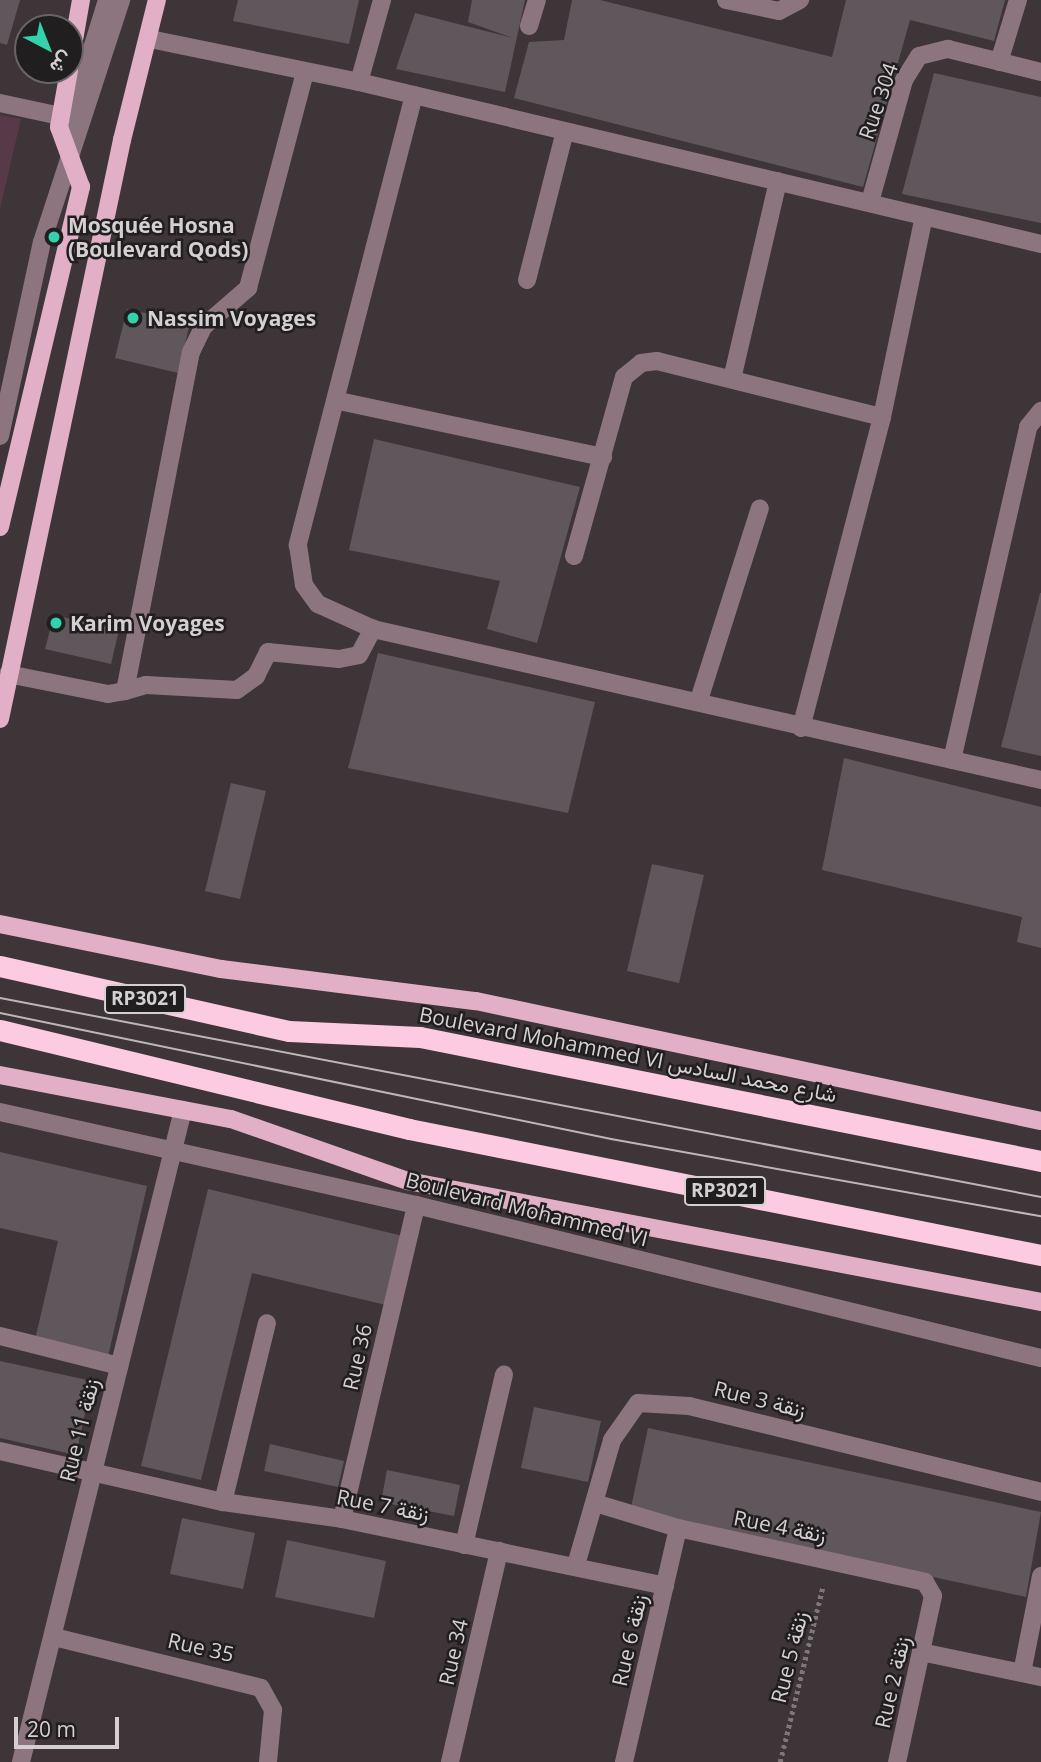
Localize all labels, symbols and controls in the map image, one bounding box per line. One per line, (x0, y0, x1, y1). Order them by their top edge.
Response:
north arrow (14, 14, 84, 84)
text: ش (45, 46, 79, 80)
street label: Rue 304 (853, 59, 903, 143)
place label: Mosquée Hosna (Boulevard Qods) (68, 212, 248, 262)
marker: Mosquée Hosna (Boulevard Qods) (46, 229, 62, 245)
place label: Nassim Voyages (147, 305, 316, 331)
marker: Nassim Voyages (125, 310, 141, 326)
place label: Karim Voyages (70, 610, 225, 636)
marker: Karim Voyages (48, 615, 64, 631)
road number: RP3021 (103, 984, 187, 1015)
street label: Boulevard Mohammed VI شارع محمد السادس (417, 1001, 839, 1107)
street label: Boulevard Mohammed VI (403, 1167, 651, 1251)
road number: RP3021 (683, 1176, 767, 1206)
street label: Rue 36 (337, 1321, 377, 1393)
street label: Rue 3 زنقة (712, 1375, 808, 1423)
street label: Rue 11 زنقة (54, 1376, 104, 1484)
street label: Rue 7 زنقة (335, 1484, 431, 1526)
street label: Rue 4 زنقة (732, 1505, 828, 1547)
street label: Rue 6 زنقة (606, 1592, 652, 1688)
street label: Rue 5 زنقة (765, 1609, 813, 1705)
street label: Rue 34 (433, 1616, 473, 1688)
street label: Rue 35 (165, 1627, 237, 1667)
street label: Rue 2 زنقة (869, 1634, 915, 1730)
scale bar (18, 1702, 122, 1746)
text: 20 m (27, 1715, 76, 1743)

